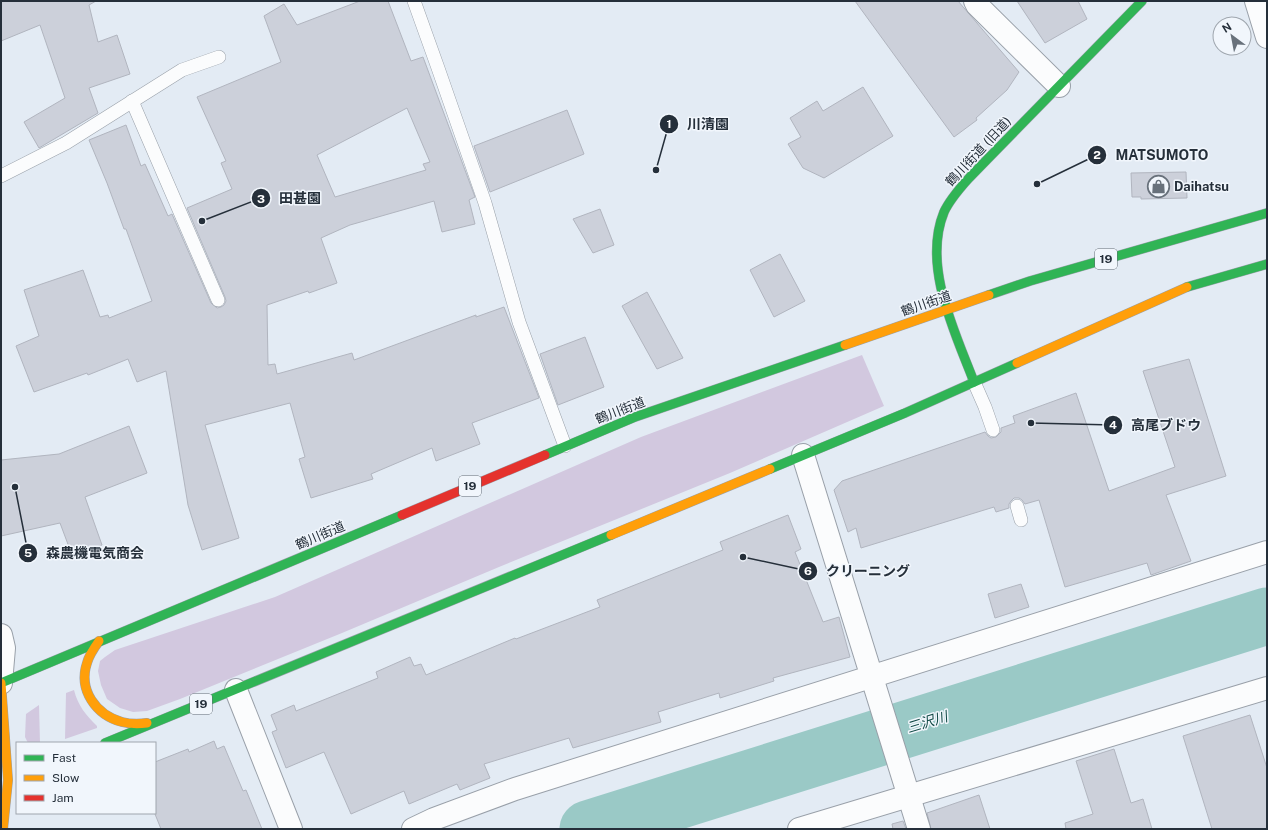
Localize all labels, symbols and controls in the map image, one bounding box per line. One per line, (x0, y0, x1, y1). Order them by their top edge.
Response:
north arrow (1212, 16, 1252, 56)
text: N (1220, 20, 1234, 35)
callout: 川清園 (659, 111, 737, 137)
street label: 鶴川街道 (旧道) (942, 114, 1014, 189)
text: 川清園 (687, 116, 729, 132)
text: 1 (666, 117, 672, 131)
callout: MATSUMOTO (1087, 142, 1216, 168)
text: MATSUMOTO (1115, 147, 1209, 163)
text: 2 (1093, 148, 1101, 162)
shop icon: Daihatsu (1146, 173, 1172, 199)
place label: Daihatsu (1174, 179, 1229, 194)
callout: 田甚園 (251, 185, 329, 211)
text: 田甚園 (279, 190, 321, 206)
text: 3 (257, 192, 265, 206)
road number: 19 (1095, 249, 1117, 269)
street label: 鶴川街道 (899, 288, 953, 319)
street label: 鶴川街道 (593, 394, 647, 427)
callout: 高尾ブドウ (1103, 412, 1209, 438)
text: 高尾ブドウ (1131, 417, 1201, 433)
text: 4 (1109, 418, 1117, 432)
road number: 19 (459, 476, 481, 496)
street label: 鶴川街道 (293, 518, 347, 553)
callout: 森農機電気商会 (18, 540, 152, 566)
text: 森農機電気商会 (46, 545, 144, 561)
text: 5 (24, 546, 32, 560)
callout: クリーニング (798, 558, 918, 584)
text: クリーニング (826, 563, 910, 579)
text: 6 (804, 564, 812, 578)
road number: 19 (190, 694, 212, 714)
water label: 三沢川 (905, 708, 951, 736)
legend (16, 742, 156, 814)
text: Fast (52, 751, 77, 765)
text: Slow (52, 771, 80, 785)
text: Jam (52, 791, 74, 805)

